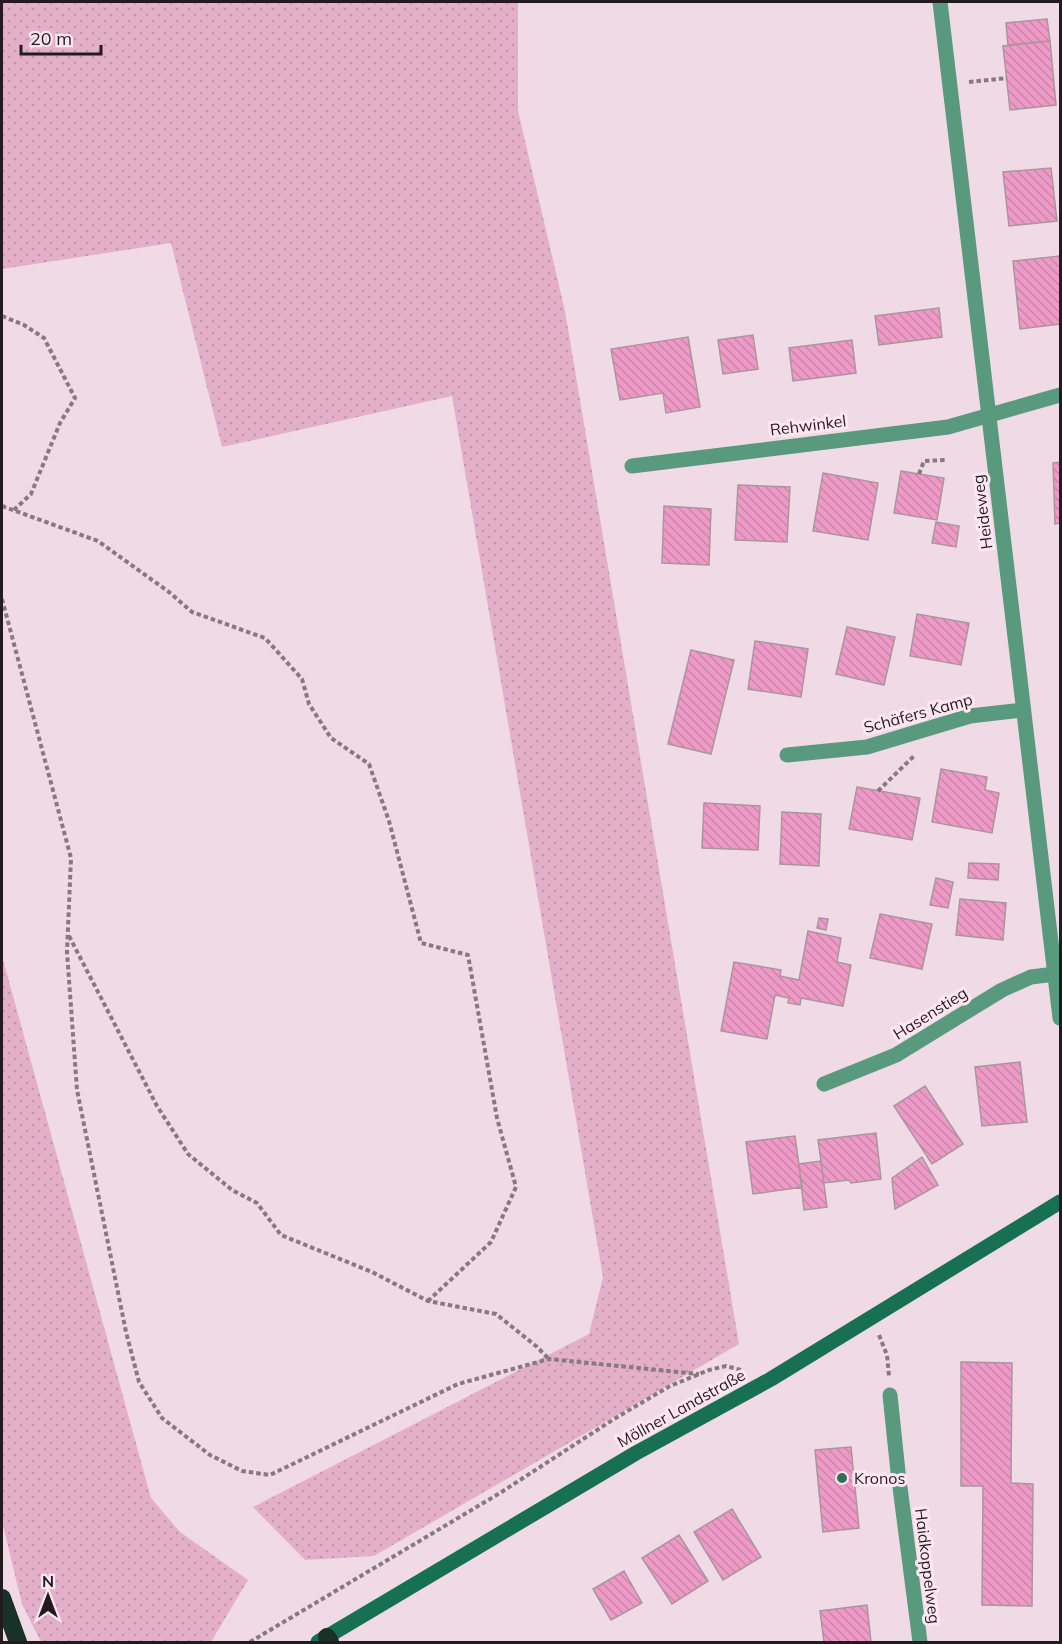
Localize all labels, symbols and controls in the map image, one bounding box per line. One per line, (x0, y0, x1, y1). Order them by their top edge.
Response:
scale bar (21, 18, 100, 56)
text: 20 m (30, 27, 72, 50)
street label: Rehwinkel (769, 410, 847, 440)
street label: Heideweg (967, 474, 997, 550)
street label: Schäfers Kamp (861, 689, 975, 737)
street label: Hasenstieg (889, 982, 971, 1044)
street label: Möllner Landstraße (613, 1364, 749, 1452)
place label: Kronos (854, 1468, 905, 1488)
marker: Kronos (835, 1471, 849, 1485)
street label: Haidkoppelweg (911, 1507, 945, 1625)
north arrow (18, 1566, 78, 1626)
text: N (42, 1571, 54, 1591)

